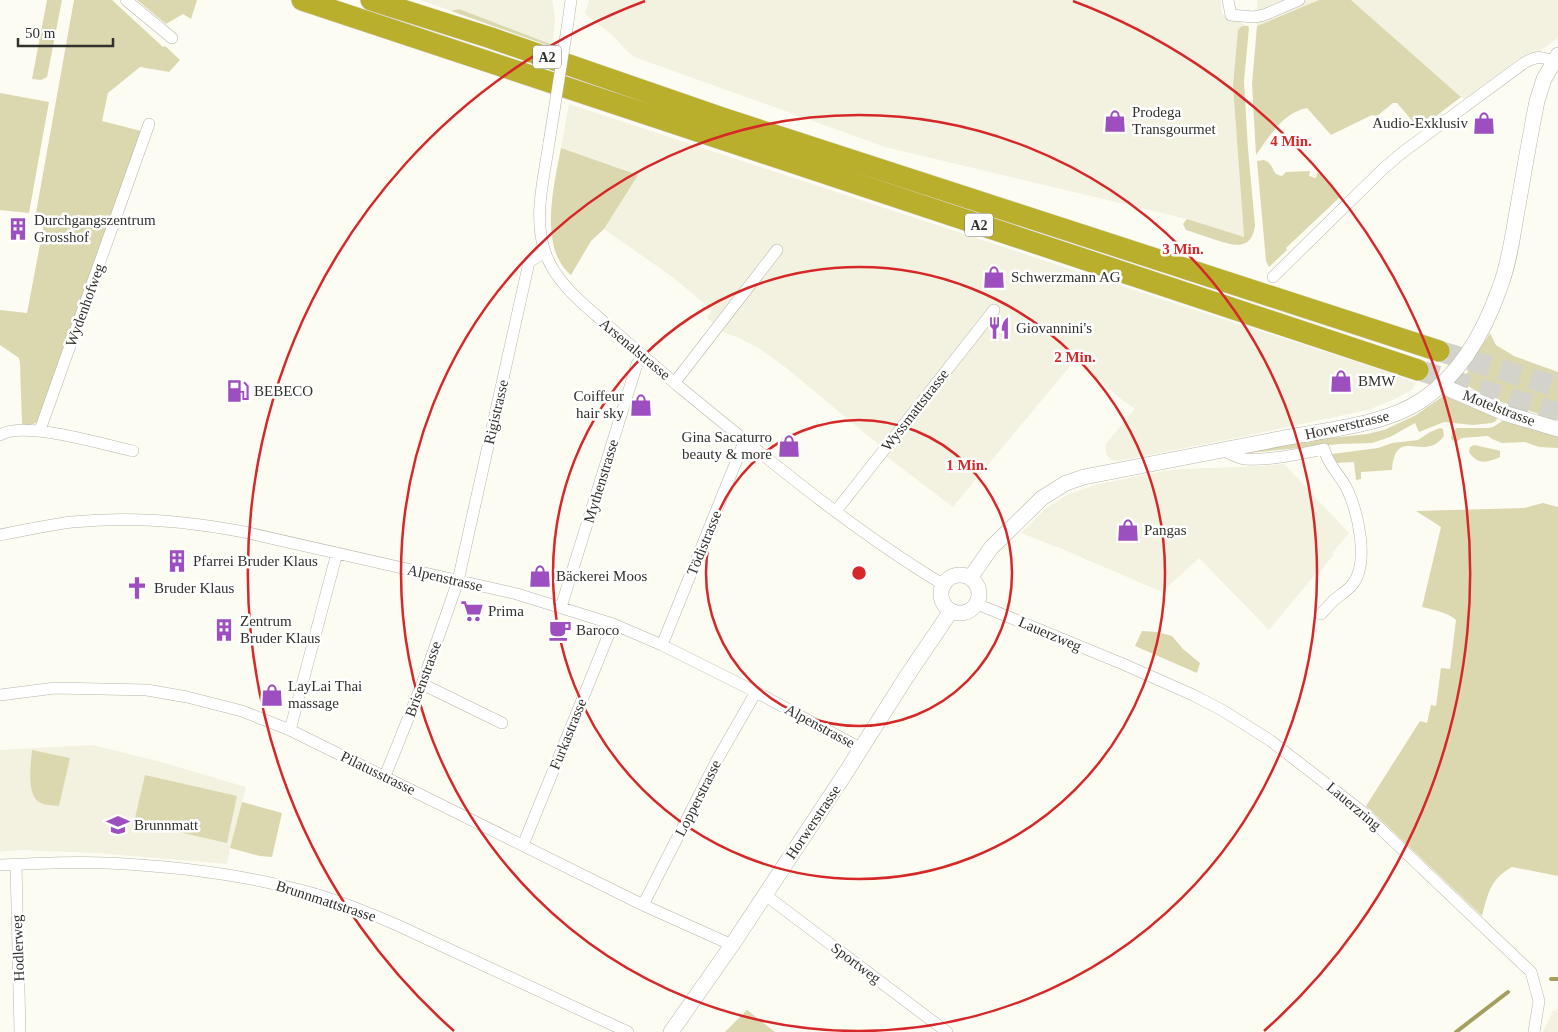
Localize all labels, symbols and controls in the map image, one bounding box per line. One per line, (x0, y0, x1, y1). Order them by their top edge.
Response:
scale bar (18, 15, 112, 47)
text: 50 m (25, 25, 56, 41)
road number: A2 (533, 46, 561, 68)
place label: Prodega Transgourmet (1132, 104, 1216, 137)
shop icon: Prodega Transgourmet (1102, 108, 1128, 134)
shop icon: Audio-Exklusiv (1471, 110, 1497, 136)
place label: Audio-Exklusiv (1372, 115, 1468, 131)
text: 4 Min. (1270, 133, 1312, 149)
place label: Durchgangszentrum Grosshof (34, 212, 156, 245)
road number: A2 (965, 214, 993, 236)
building icon: Durchgangszentrum Grosshof (5, 216, 31, 242)
text: 3 Min. (1162, 241, 1204, 257)
street label: Wydenhofweg (63, 261, 108, 349)
shop icon: Schwerzmann AG (981, 264, 1007, 290)
place label: Schwerzmann AG (1011, 269, 1121, 285)
street label: Arsenalstrasse (597, 315, 674, 383)
restaurant icon: Giovannini's (986, 315, 1012, 341)
place label: Giovannini's (1016, 320, 1092, 336)
text: 2 Min. (1054, 349, 1096, 365)
street label: Wyssmattstrasse (878, 366, 952, 454)
shop icon: BMW (1328, 368, 1354, 394)
place label: BMW (1358, 373, 1396, 389)
fuel station icon: BEBECO (225, 378, 251, 404)
street label: Rigistrasse (481, 378, 511, 446)
place label: BEBECO (254, 383, 313, 399)
street label: Motelstrasse (1461, 387, 1538, 429)
place label: Coiffeur hair sky (573, 388, 624, 421)
shop icon: Coiffeur hair sky (628, 392, 654, 418)
street label: Horwerstrasse (1303, 407, 1391, 442)
place label: Gina Sacaturro beauty & more (682, 429, 772, 462)
shop icon: Gina Sacaturro beauty & more (776, 433, 802, 459)
street label: Mythenstrasse (581, 437, 621, 525)
text: 1 Min. (946, 457, 988, 473)
street label: Tödistrasse (684, 508, 724, 578)
shop icon: Pangas (1115, 517, 1141, 543)
place label: Pangas (1144, 522, 1187, 538)
building icon: Pfarrei Bruder Klaus (164, 548, 190, 574)
place label: Pfarrei Bruder Klaus (193, 553, 318, 569)
street label: Alpenstrasse (406, 562, 484, 594)
shop icon: Bäckerei Moos (527, 563, 553, 589)
centre of rings (850, 564, 868, 582)
place label: Bäckerei Moos (556, 568, 647, 584)
church icon: Bruder Klaus (124, 575, 150, 601)
place label: Bruder Klaus (154, 580, 235, 596)
supermarket icon: Prima (459, 598, 485, 624)
place label: Prima (488, 603, 524, 619)
place label: Zentrum Bruder Klaus (240, 613, 321, 646)
street label: Lauerzweg (1016, 614, 1084, 655)
building icon: Zentrum Bruder Klaus (211, 617, 237, 643)
cafe icon: Baroco (547, 617, 573, 643)
place label: Baroco (576, 622, 619, 638)
street label: Brisenstrasse (402, 639, 444, 719)
place label: LayLai Thai massage (288, 678, 362, 711)
shop icon: LayLai Thai massage (259, 682, 285, 708)
street label: Furkastrasse (547, 696, 590, 772)
street label: Alpenstrasse (782, 701, 858, 751)
street label: Pilatusstrasse (338, 748, 418, 798)
street label: Lopperstrasse (672, 757, 724, 839)
street label: Lauerzring (1324, 779, 1385, 834)
street label: Horwerstrasse (782, 782, 844, 862)
school or university icon: Brunnmatt (105, 812, 131, 838)
place label: Brunnmatt (134, 817, 199, 833)
street label: Brunnmattstrasse (274, 877, 378, 925)
street label: Hodlerweg (9, 914, 27, 982)
street label: Sportweg (828, 939, 884, 987)

